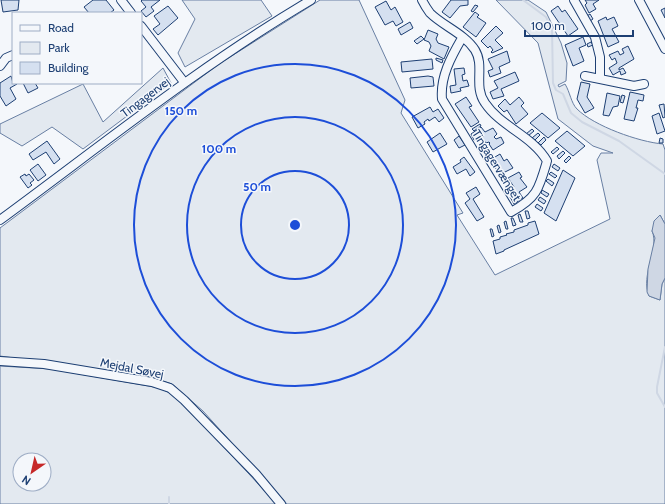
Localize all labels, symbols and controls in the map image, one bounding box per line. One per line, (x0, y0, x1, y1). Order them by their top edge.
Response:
legend (12, 12, 142, 84)
scale bar (525, 12, 633, 38)
text: 100 m (531, 18, 565, 33)
text: Road (48, 20, 74, 35)
text: Park (48, 40, 70, 55)
text: Building (48, 60, 90, 75)
street label: Tingagervej (117, 74, 173, 120)
text: 150 m (165, 103, 197, 118)
street label: Tingagervænget (469, 127, 525, 203)
text: 100 m (202, 141, 236, 156)
text: 50 m (243, 179, 271, 194)
centre of rings (288, 218, 302, 232)
street label: Mejdal Søvej (99, 355, 165, 381)
north arrow (12, 452, 52, 492)
text: N (19, 472, 34, 488)

